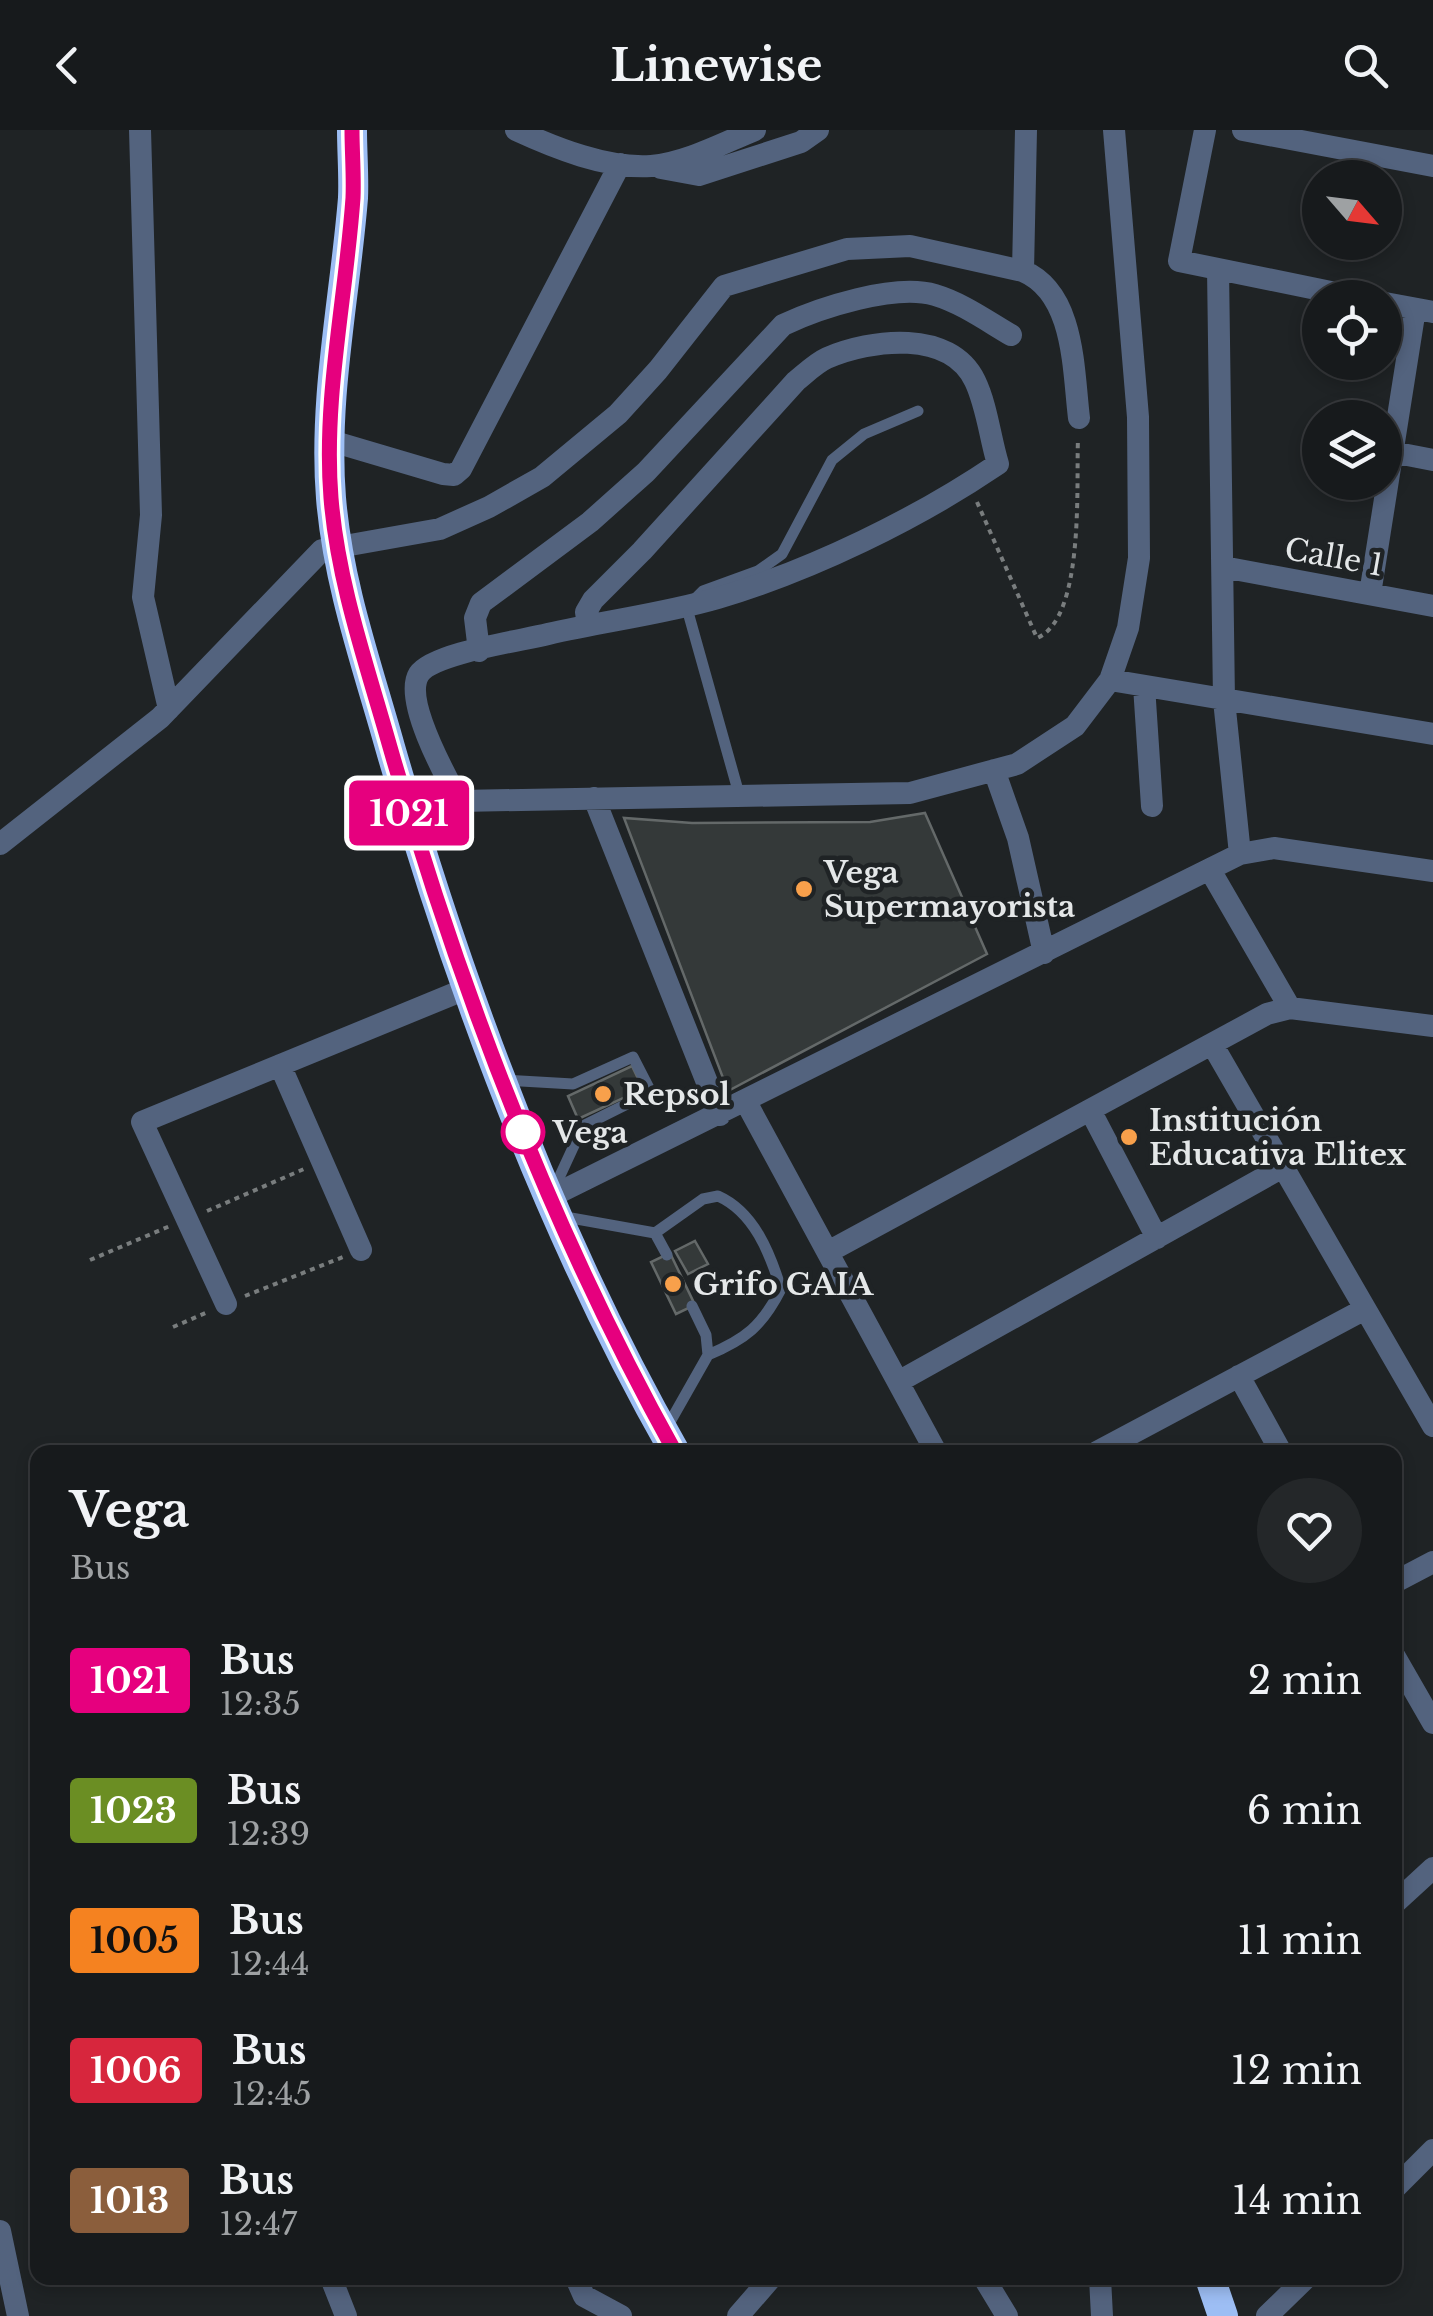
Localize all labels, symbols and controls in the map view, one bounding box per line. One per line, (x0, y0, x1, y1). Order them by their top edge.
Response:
text: Linewise (610, 37, 823, 93)
icon: back (40, 38, 95, 93)
icon: search (1338, 38, 1393, 93)
north arrow (1302, 160, 1402, 260)
map controls (1302, 160, 1402, 500)
button: locate (1302, 280, 1402, 380)
button: layers (1302, 400, 1402, 500)
street label: Calle 1 (1282, 530, 1386, 584)
line badge: 1021 (339, 780, 479, 846)
text: 1021 (369, 792, 449, 835)
place label: Vega Supermayorista (823, 854, 1075, 925)
marker: Vega Supermayorista (793, 878, 815, 900)
place label: Repsol (623, 1076, 731, 1113)
marker: Repsol (592, 1083, 614, 1105)
place label: Institución Educativa Elitex (1149, 1102, 1407, 1173)
marker: Vega (502, 1111, 544, 1153)
place label: Vega (552, 1114, 628, 1151)
marker: Institución Educativa Elitex (1118, 1126, 1140, 1148)
place label: Grifo GAIA (693, 1266, 875, 1303)
marker: Grifo GAIA (662, 1273, 684, 1295)
button: heart (1257, 1478, 1362, 1583)
text: Vega (70, 1480, 189, 1540)
text: Bus (70, 1548, 130, 1588)
text: Bus (220, 1637, 294, 1684)
text: 2 min (1248, 1657, 1362, 1704)
text: 1021 (90, 1659, 170, 1702)
text: 12:35 (220, 1684, 301, 1724)
text: Bus (227, 1767, 301, 1814)
text: 6 min (1247, 1787, 1362, 1834)
text: 1023 (90, 1789, 177, 1832)
text: 12:39 (227, 1814, 310, 1854)
text: Bus (229, 1897, 304, 1944)
text: 11 min (1237, 1917, 1362, 1964)
text: 1005 (90, 1919, 179, 1962)
text: 12:44 (229, 1944, 309, 1984)
text: Bus (232, 2027, 306, 2074)
text: 12 min (1231, 2047, 1362, 2094)
text: 1006 (90, 2049, 182, 2092)
text: 12:45 (232, 2074, 312, 2114)
text: Bus (219, 2157, 294, 2204)
text: 14 min (1232, 2177, 1362, 2224)
text: 1013 (90, 2179, 169, 2222)
text: 12:47 (219, 2204, 297, 2244)

